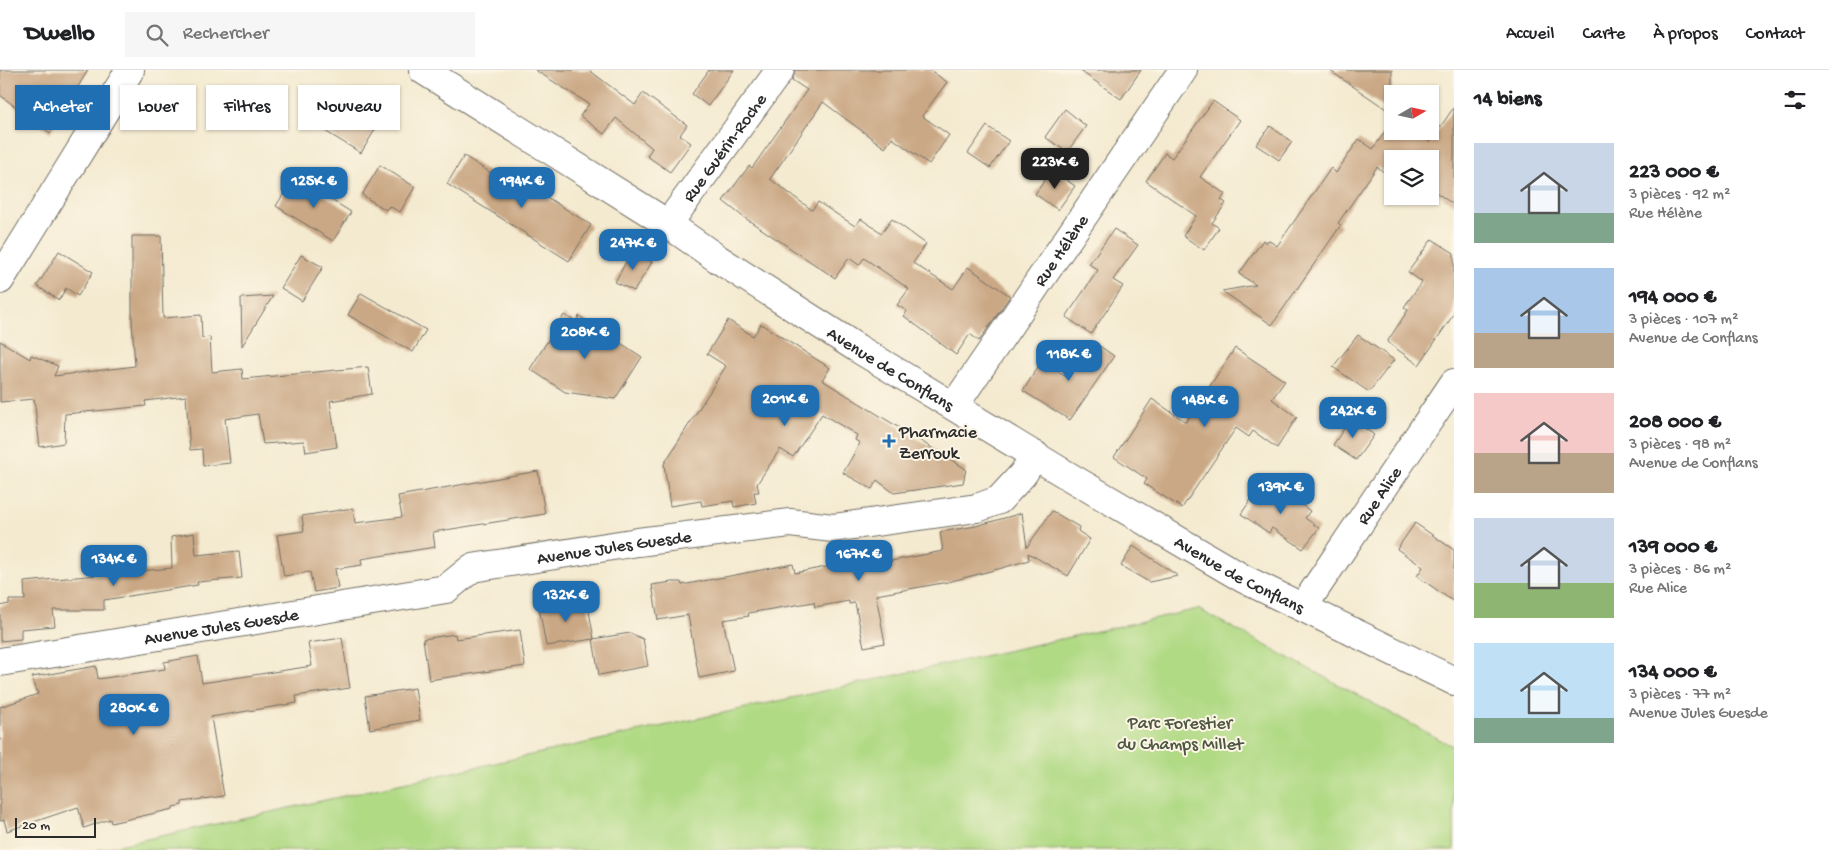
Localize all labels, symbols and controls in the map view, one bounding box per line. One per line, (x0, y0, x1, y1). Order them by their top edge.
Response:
search box (125, 12, 475, 57)
text: Dwello (25, 20, 95, 49)
icon: search (143, 21, 171, 49)
text: Rechercher (183, 23, 269, 46)
text: Accueil (1506, 24, 1554, 45)
text: Carte (1582, 24, 1625, 45)
text: À propos (1653, 24, 1718, 45)
text: Contact (1746, 24, 1804, 45)
chip: Acheter (15, 85, 110, 130)
chip: Louer (120, 85, 196, 130)
chip: Filtres (206, 85, 288, 130)
chip: Nouveau (298, 85, 400, 130)
north arrow (1384, 85, 1439, 140)
map controls (1384, 85, 1439, 205)
icon: filters (1781, 86, 1809, 114)
text: 14 biens (1474, 88, 1542, 113)
street label: Rue Guérin-Roche (679, 90, 773, 207)
pin: 223K € (1014, 148, 1096, 190)
button: layers (1384, 150, 1439, 205)
text: 223K € (1032, 154, 1078, 173)
text: 223 000 € (1629, 161, 1719, 186)
icon: home (1514, 163, 1574, 223)
pin: 125K € (273, 166, 355, 209)
pin: 194K € (481, 166, 563, 209)
text: 125K € (292, 173, 336, 192)
text: 194K € (500, 173, 544, 192)
text: 3 pièces · 92 m² (1629, 186, 1730, 205)
text: Rue Hélène (1629, 205, 1702, 224)
street label: Rue Hélène (1031, 211, 1095, 291)
pin: 247K € (592, 228, 674, 271)
text: 247K € (610, 235, 656, 254)
text: 194 000 € (1629, 286, 1716, 311)
icon: home (1514, 288, 1574, 348)
text: 3 pièces · 107 m² (1629, 311, 1738, 330)
pin: 208K € (544, 318, 626, 360)
text: 208K € (561, 324, 609, 343)
street label: Avenue de Conflans (822, 324, 958, 418)
text: Avenue de Conflans (1629, 330, 1758, 349)
pin: 118K € (1028, 340, 1110, 382)
text: 118K € (1047, 346, 1091, 365)
pin: 201K € (744, 384, 826, 427)
pin: 148K € (1164, 386, 1246, 428)
text: 201K € (762, 391, 808, 410)
text: 148K € (1183, 392, 1227, 411)
pin: 242K € (1312, 396, 1394, 439)
text: 242K € (1330, 403, 1376, 422)
text: 208 000 € (1629, 411, 1721, 436)
icon: home (1514, 413, 1574, 473)
place label: Pharmacie Zerrouk (898, 423, 978, 465)
marker: Pharmacie Zerrouk (883, 435, 895, 447)
text: 3 pièces · 98 m² (1629, 436, 1731, 455)
text: Avenue de Conflans (1629, 455, 1758, 474)
street label: Rue Alice (1354, 463, 1408, 529)
pin: 139K € (1240, 472, 1322, 515)
text: 139K € (1259, 479, 1303, 498)
street label: Avenue Jules Guesde (536, 527, 694, 571)
street label: Avenue de Conflans (1170, 532, 1308, 620)
text: 139 000 € (1629, 536, 1717, 561)
icon: home (1514, 538, 1574, 598)
pin: 167K € (818, 540, 900, 582)
pin: 134K € (73, 544, 155, 587)
text: 167K € (836, 546, 882, 565)
text: 134K € (92, 551, 136, 570)
text: 3 pièces · 86 m² (1629, 561, 1731, 580)
pin: 132K € (525, 580, 607, 623)
text: Rue Alice (1629, 580, 1687, 599)
text: 132K € (544, 587, 588, 606)
street label: Avenue Jules Guesde (143, 605, 301, 651)
text: 134 000 € (1629, 661, 1717, 686)
icon: home (1514, 663, 1574, 723)
text: 3 pièces · 77 m² (1629, 686, 1731, 705)
pin: 280K € (93, 694, 175, 736)
text: 280K € (110, 700, 158, 719)
text: Avenue Jules Guesde (1629, 705, 1768, 724)
park label: Parc Forestier du Champs Millet (1117, 714, 1245, 756)
scale bar (15, 815, 96, 838)
text: 20 m (22, 818, 50, 835)

